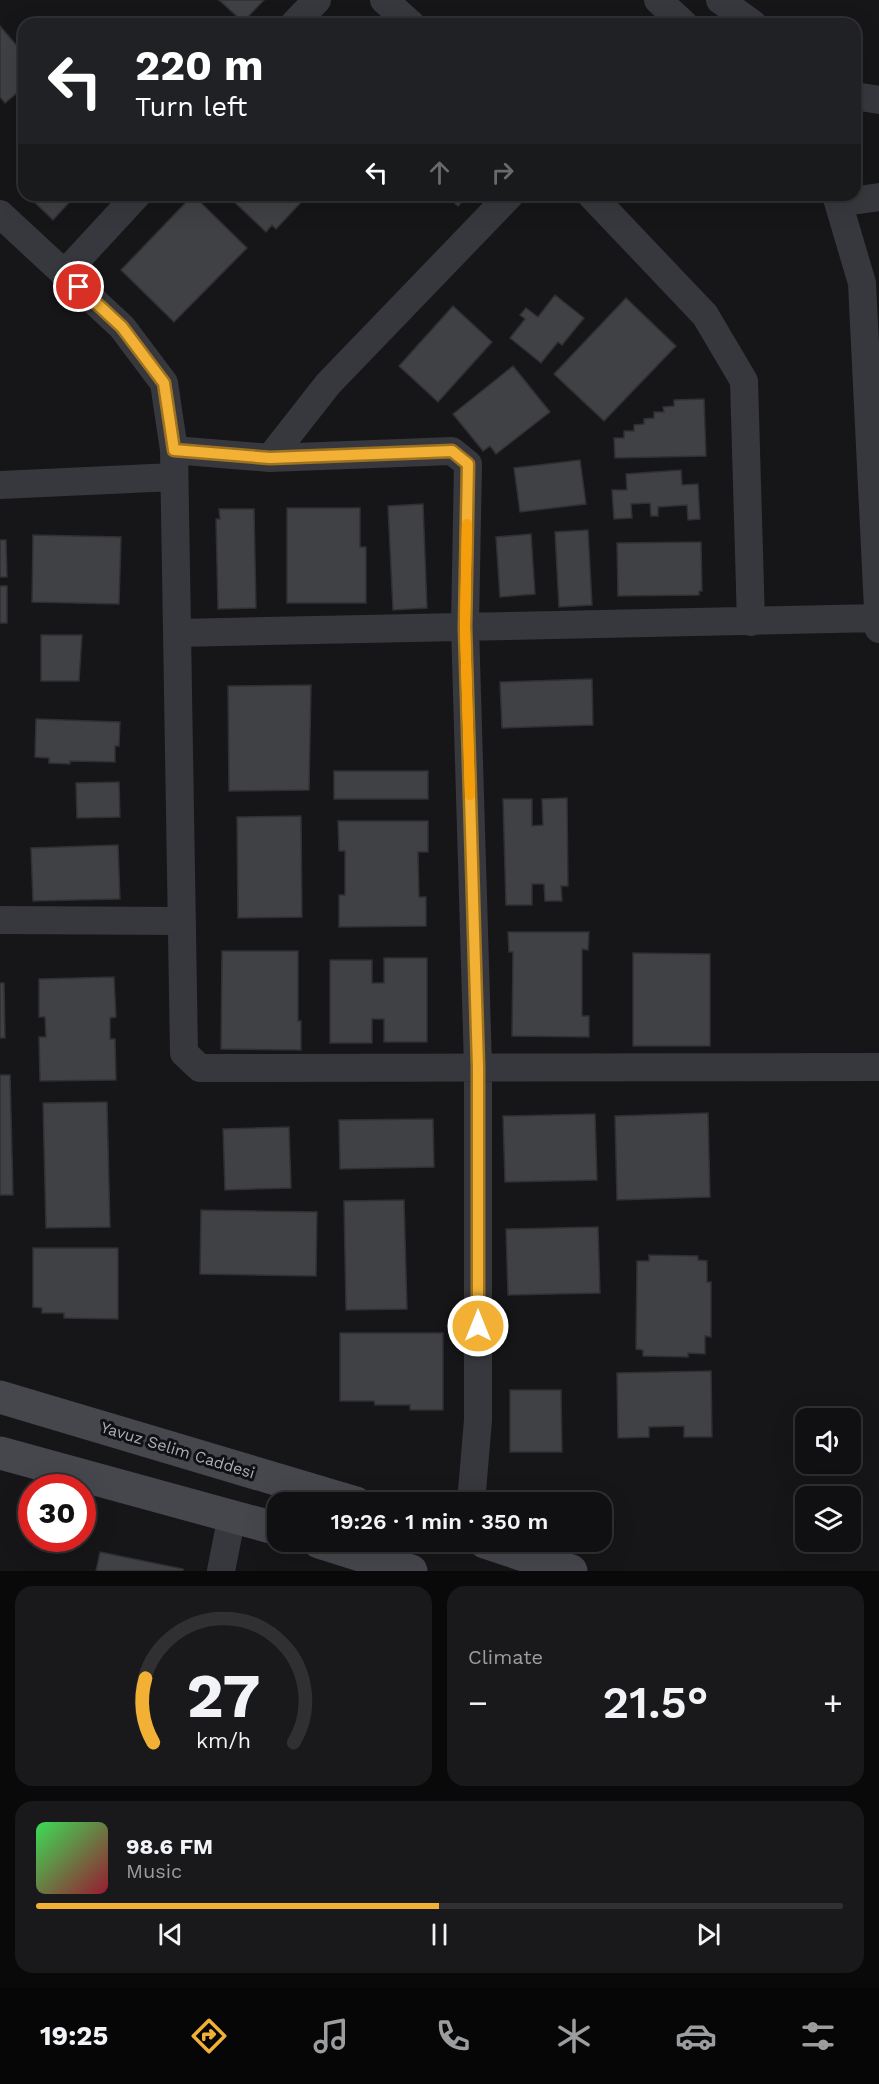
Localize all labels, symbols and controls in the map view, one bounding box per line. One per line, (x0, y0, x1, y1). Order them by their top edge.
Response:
text: 220 m (135, 41, 264, 90)
icon: left (36, 42, 114, 120)
text: Turn left (135, 91, 247, 123)
icon: left (360, 156, 393, 189)
icon: ahead (423, 156, 456, 189)
icon: right (486, 156, 519, 189)
pin (53, 261, 104, 312)
icon: arrive (62, 270, 95, 303)
position arrow (446, 1294, 510, 1358)
map controls (795, 1408, 861, 1552)
button: sound (795, 1408, 861, 1474)
street label: Yavuz Selim Caddesi (99, 1418, 257, 1482)
speed limit sign: 30 (18, 1474, 96, 1552)
button: layers (795, 1486, 861, 1552)
text: 19:26 · 1 min · 350 m (331, 1509, 548, 1534)
text: Climate (468, 1645, 543, 1669)
text: 27 (187, 1659, 260, 1732)
text: 21.5° (603, 1676, 708, 1729)
text: − (468, 1683, 488, 1722)
text: + (823, 1683, 843, 1722)
text: km/h (196, 1728, 251, 1753)
text: 98.6 FM (126, 1834, 213, 1859)
text: Music (126, 1859, 182, 1883)
icon: previous (154, 1918, 187, 1951)
icon: pause (423, 1918, 456, 1951)
icon: next (692, 1918, 725, 1951)
icon: directions (188, 2015, 230, 2057)
icon: music (310, 2015, 352, 2057)
icon: phone (432, 2015, 474, 2057)
icon: climate (553, 2015, 595, 2057)
icon: car (675, 2015, 717, 2057)
icon: filters (797, 2015, 839, 2057)
text: 19:25 (40, 2020, 108, 2052)

